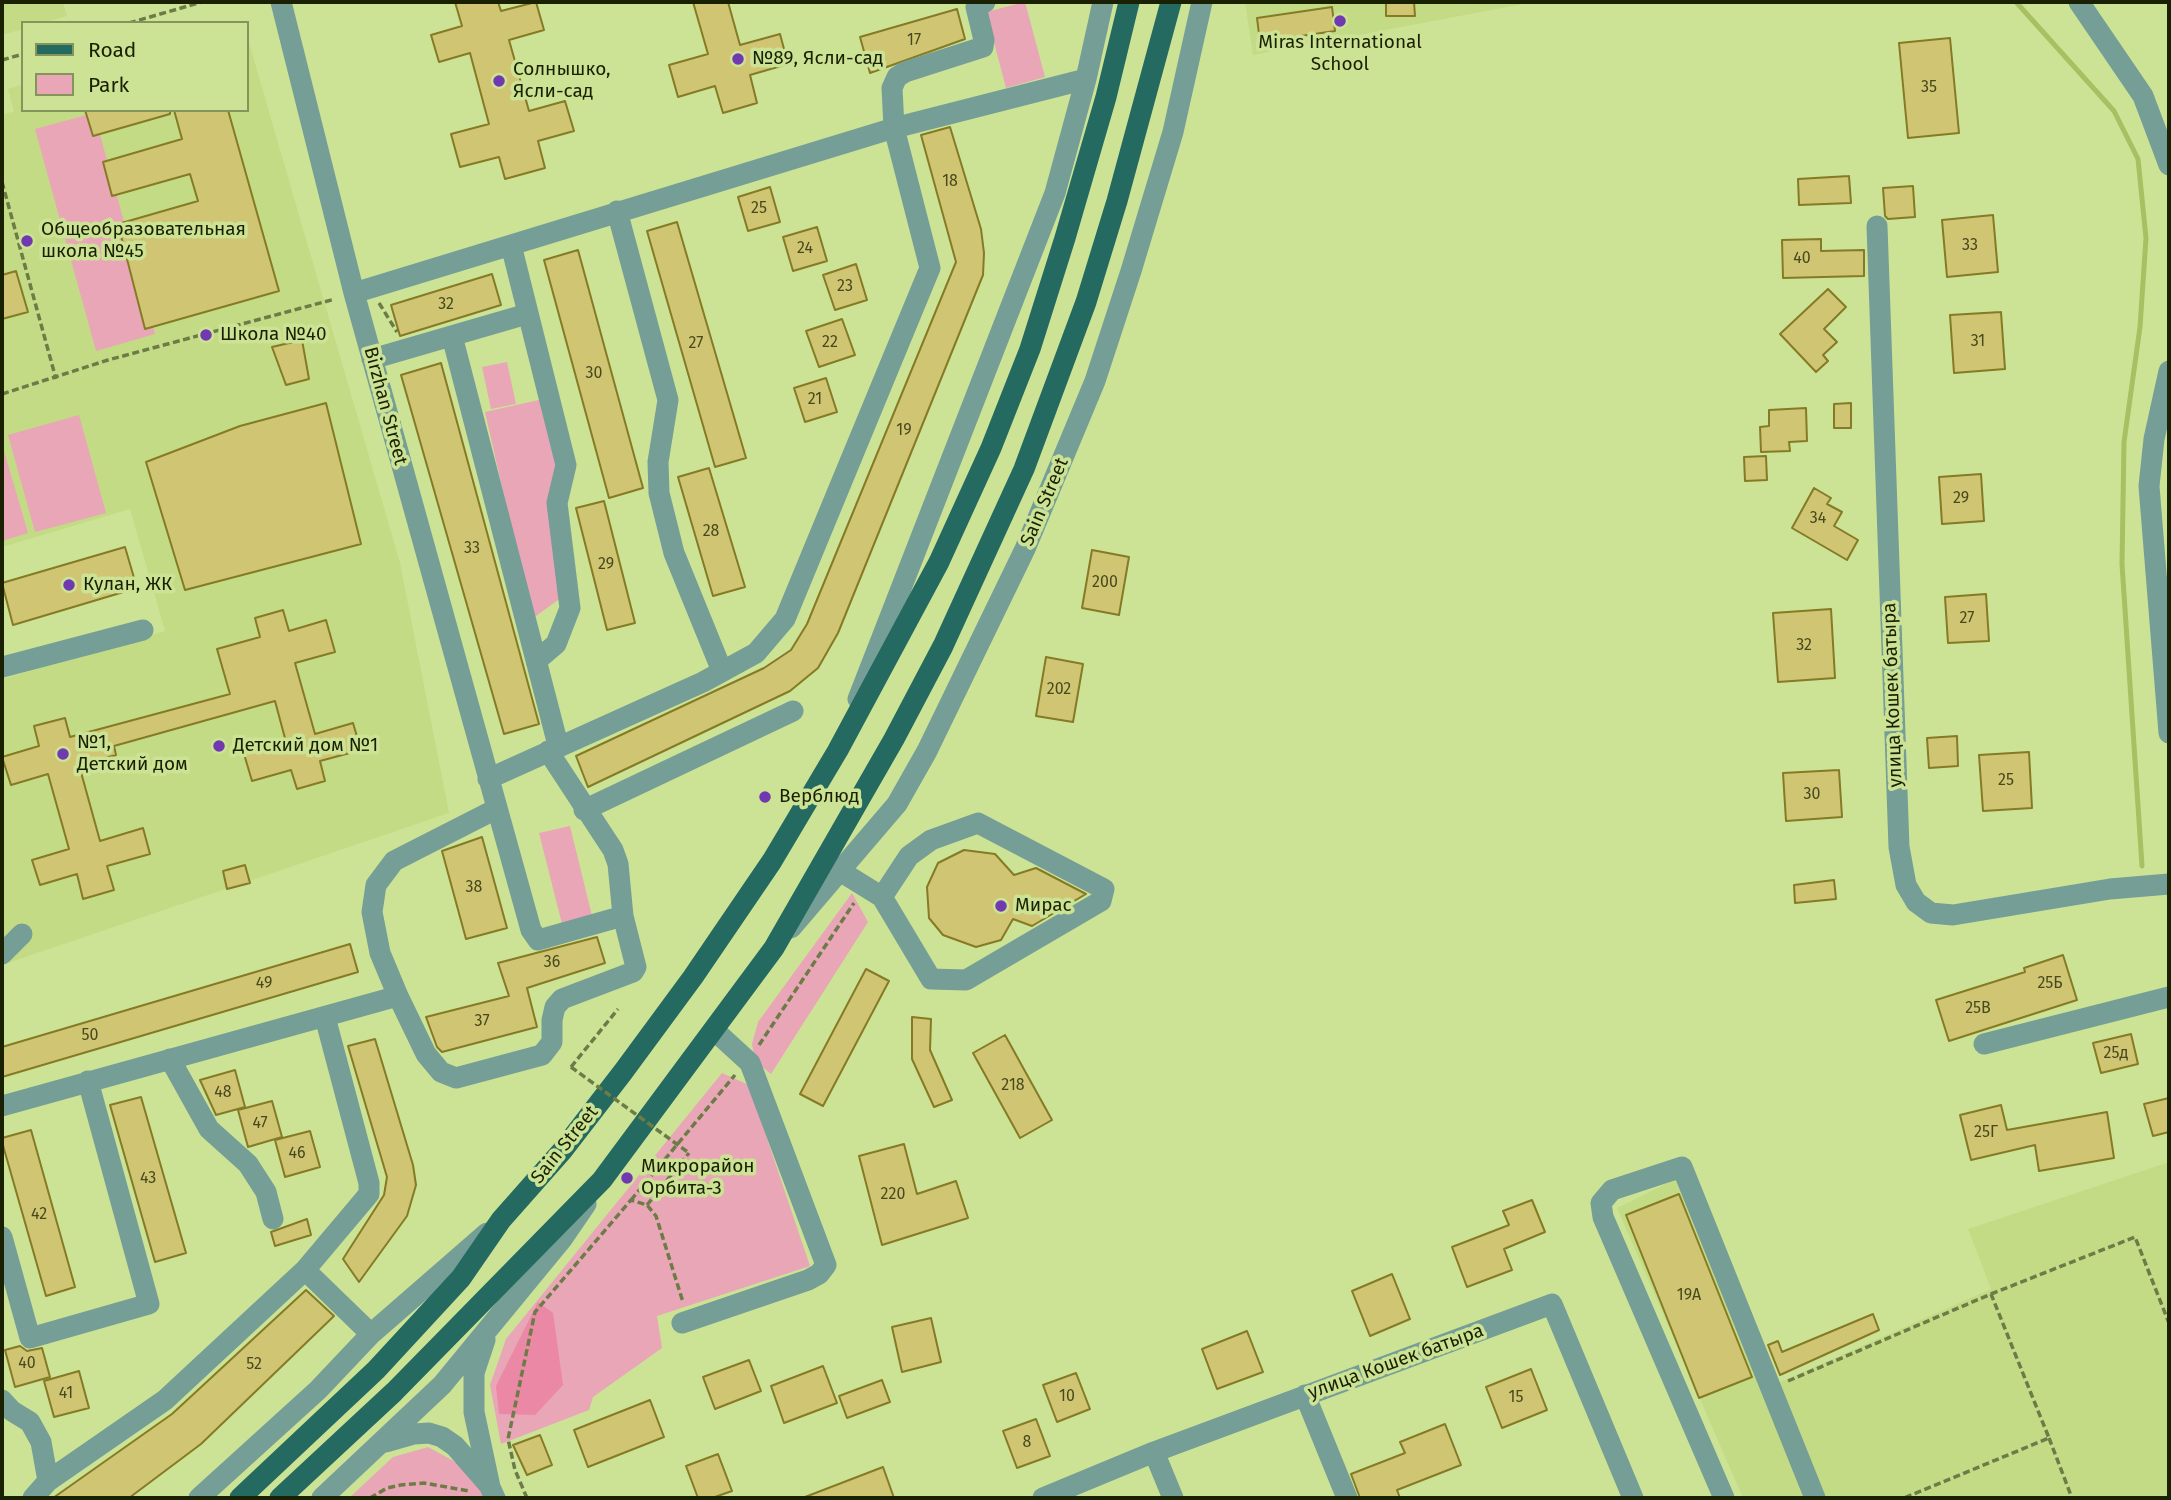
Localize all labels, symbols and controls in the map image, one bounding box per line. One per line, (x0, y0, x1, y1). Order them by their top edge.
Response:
marker: Miras International School (1332, 13, 1348, 29)
legend (21, 21, 248, 112)
house number: 17 (907, 31, 921, 51)
place label: Miras International School (1258, 32, 1422, 76)
text: Road (88, 37, 136, 63)
place label: №89, Ясли-сад (752, 48, 883, 70)
marker: №89, Ясли-сад (730, 51, 746, 67)
place label: Солнышко, Ясли-сад (513, 59, 611, 103)
text: Park (88, 72, 129, 98)
marker: Солнышко, Ясли-сад (491, 73, 507, 89)
house number: 35 (1921, 78, 1937, 98)
house number: 18 (942, 172, 958, 192)
house number: 25 (751, 199, 767, 219)
place label: Общеобразовательная школа №45 (41, 219, 246, 263)
marker: Общеобразовательная школа №45 (19, 233, 35, 249)
house number: 33 (1962, 236, 1978, 256)
house number: 24 (797, 239, 813, 259)
house number: 40 (1793, 249, 1811, 269)
house number: 23 (837, 277, 853, 297)
house number: 32 (438, 295, 454, 315)
place label: Школа №40 (220, 324, 327, 346)
marker: Школа №40 (198, 327, 214, 343)
house number: 31 (1971, 332, 1985, 352)
house number: 22 (822, 333, 838, 353)
house number: 27 (689, 334, 703, 354)
street label: Birzhan Street (358, 344, 412, 468)
house number: 30 (586, 364, 602, 384)
house number: 21 (808, 390, 822, 410)
house number: 19 (896, 421, 912, 441)
street label: Sain Street (1016, 454, 1074, 550)
house number: 29 (1953, 489, 1969, 509)
house number: 34 (1810, 509, 1826, 529)
house number: 28 (703, 522, 719, 542)
house number: 33 (464, 539, 480, 559)
house number: 29 (598, 555, 614, 575)
house number: 200 (1092, 573, 1118, 593)
place label: Кулан, ЖК (83, 574, 172, 596)
marker: Кулан, ЖК (61, 577, 77, 593)
street label: улица Кошек батыра (1878, 602, 1908, 788)
house number: 27 (1960, 609, 1974, 629)
house number: 32 (1796, 636, 1812, 656)
house number: 202 (1047, 680, 1071, 700)
place label: №1, Детский дом (77, 732, 188, 776)
place label: Детский дом №1 (233, 735, 378, 757)
marker: Детский дом №1 (211, 738, 227, 754)
marker: №1, Детский дом (55, 746, 71, 762)
house number: 25 (1998, 771, 2014, 791)
house number: 30 (1804, 785, 1820, 805)
place label: Верблюд (779, 786, 859, 808)
marker: Верблюд (757, 789, 773, 805)
house number: 38 (466, 878, 482, 898)
place label: Мирас (1015, 895, 1072, 917)
marker: Мирас (993, 898, 1009, 914)
house number: 36 (544, 953, 560, 973)
house number: 49 (256, 974, 272, 994)
house number: 25Б (2037, 974, 2063, 994)
house number: 25В (1965, 999, 1991, 1019)
house number: 37 (474, 1012, 490, 1032)
house number: 50 (82, 1026, 98, 1046)
house number: 25д (2104, 1044, 2128, 1064)
house number: 218 (1001, 1076, 1025, 1096)
house number: 48 (214, 1083, 232, 1103)
street label: Sain Street (527, 1101, 603, 1189)
house number: 47 (252, 1114, 268, 1134)
house number: 25Г (1974, 1123, 1998, 1143)
house number: 46 (288, 1144, 306, 1164)
place label: Микрорайон Орбита-3 (641, 1156, 755, 1200)
house number: 43 (140, 1169, 156, 1189)
marker: Микрорайон Орбита-3 (619, 1170, 635, 1186)
house number: 220 (881, 1185, 905, 1205)
house number: 42 (31, 1205, 47, 1225)
house number: 19А (1677, 1286, 1701, 1306)
street label: улица Кошек батыра (1305, 1320, 1487, 1404)
house number: 40 (18, 1354, 36, 1374)
house number: 52 (246, 1355, 262, 1375)
house number: 41 (59, 1384, 73, 1404)
house number: 10 (1059, 1387, 1075, 1407)
house number: 15 (1509, 1388, 1523, 1408)
house number: 8 (1023, 1433, 1031, 1453)

